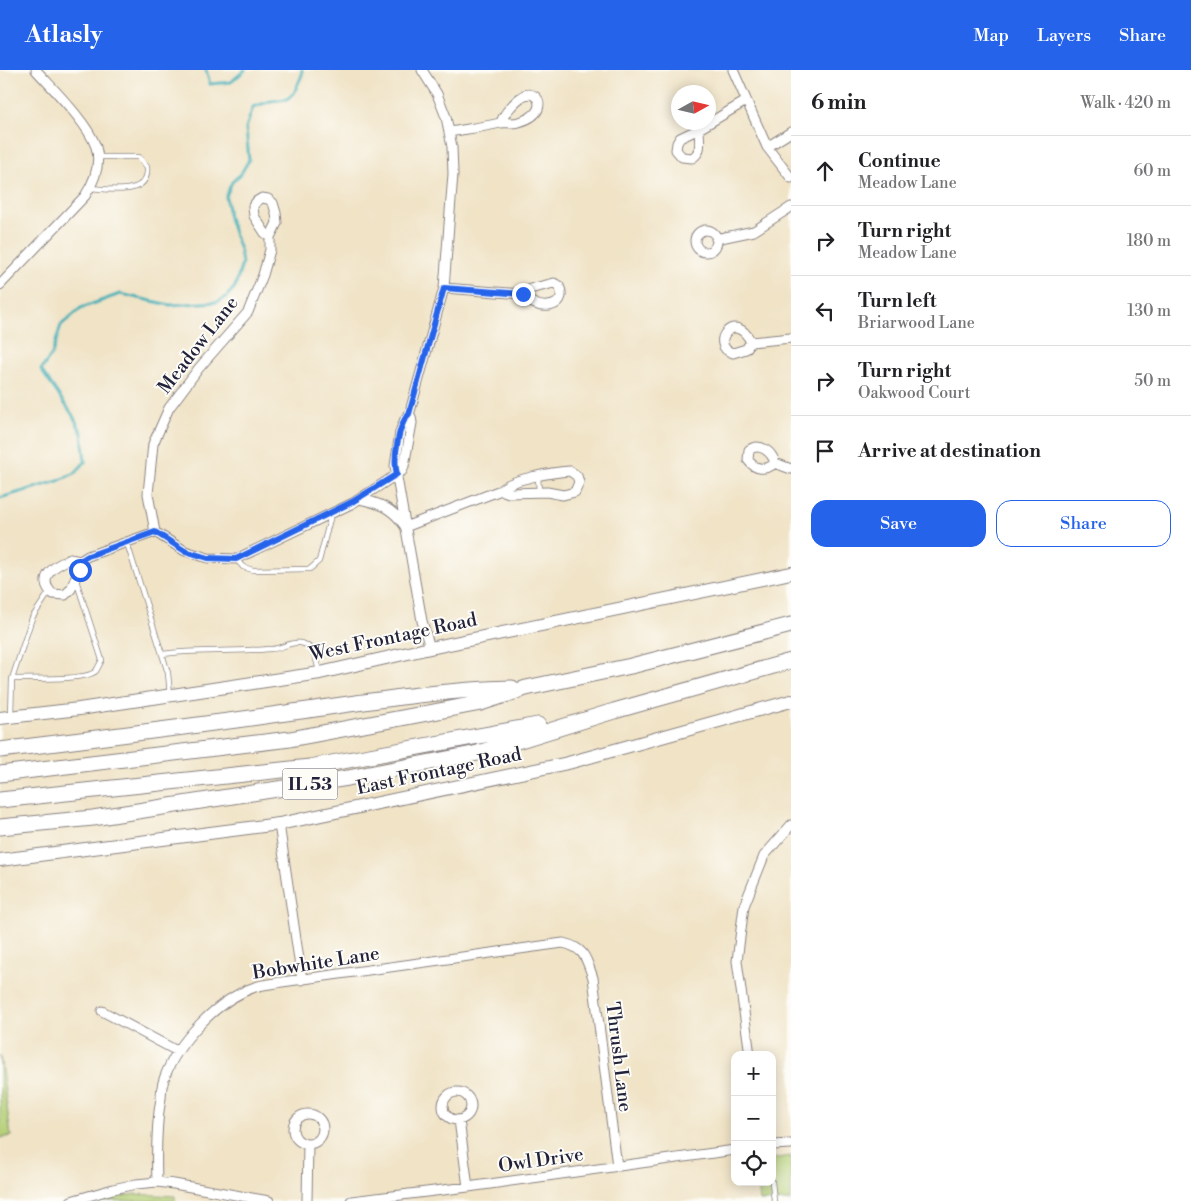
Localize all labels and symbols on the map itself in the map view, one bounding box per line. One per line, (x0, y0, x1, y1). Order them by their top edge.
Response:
north arrow (671, 85, 716, 130)
route end (512, 283, 535, 306)
street label: Meadow Lane (152, 291, 244, 399)
route start (69, 559, 92, 582)
street label: West Frontage Road (306, 607, 479, 667)
street label: East Frontage Road (354, 742, 524, 800)
road number: IL 53 (282, 769, 338, 800)
street label: Bobwhite Lane (250, 941, 381, 985)
street label: Thrush Lane (600, 1001, 638, 1113)
street label: Owl Drive (497, 1142, 585, 1178)

